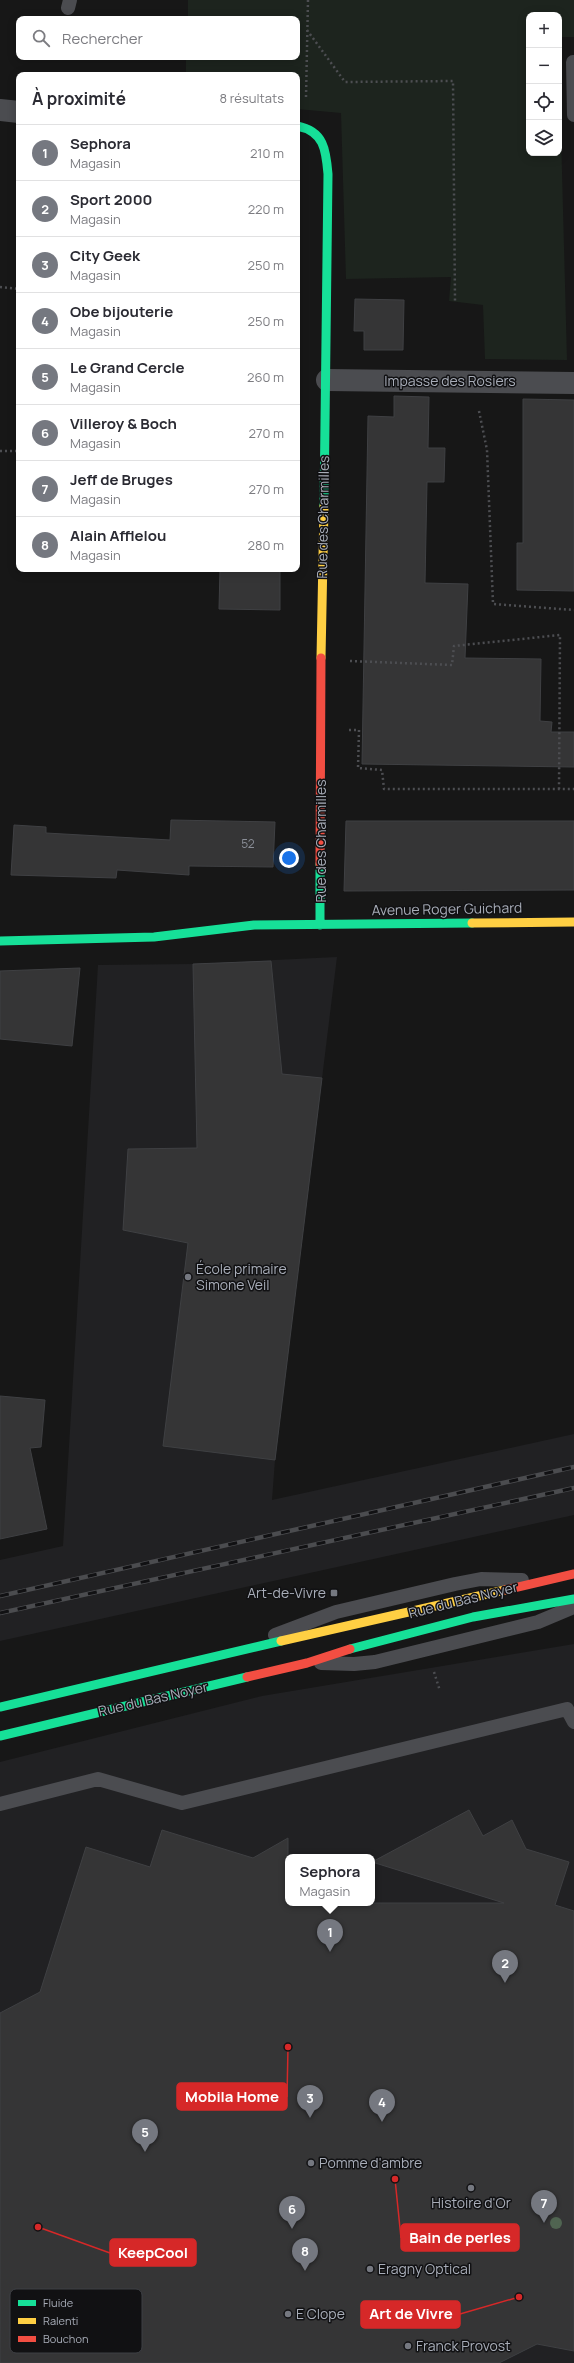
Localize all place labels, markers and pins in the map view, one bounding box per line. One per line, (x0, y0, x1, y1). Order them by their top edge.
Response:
place label: École primaire Simone Veil (196, 1259, 287, 1294)
marker: École primaire Simone Veil (183, 1272, 193, 1282)
place label: Art-de-Vivre (247, 1583, 326, 1602)
marker: Art-de-Vivre (329, 1588, 339, 1598)
pin: 1 (317, 1919, 343, 1952)
pin: 2 (492, 1950, 518, 1983)
callout: Mobila Home (177, 2083, 287, 2110)
pin: 3 (297, 2085, 323, 2118)
pin: 4 (369, 2089, 395, 2122)
pin: 5 (132, 2119, 158, 2152)
place label: Pomme d'ambre (319, 2153, 422, 2172)
marker: Pomme d'ambre (306, 2158, 316, 2168)
marker: Histoire d'Or (466, 2183, 476, 2193)
pin: 7 (531, 2190, 557, 2223)
place label: Histoire d'Or (431, 2193, 511, 2212)
pin: 6 (279, 2196, 305, 2229)
callout: Bain de perles (401, 2224, 519, 2251)
pin: 8 (292, 2238, 318, 2271)
callout: KeepCool (110, 2239, 196, 2266)
place label: Eragny Optical (378, 2259, 471, 2278)
marker: Eragny Optical (365, 2264, 375, 2274)
callout: Art de Vivre (361, 2301, 460, 2328)
place label: E Clope (296, 2304, 345, 2323)
marker: E Clope (283, 2309, 293, 2319)
place label: Franck Provost (416, 2336, 511, 2355)
marker: Franck Provost (403, 2341, 413, 2351)

